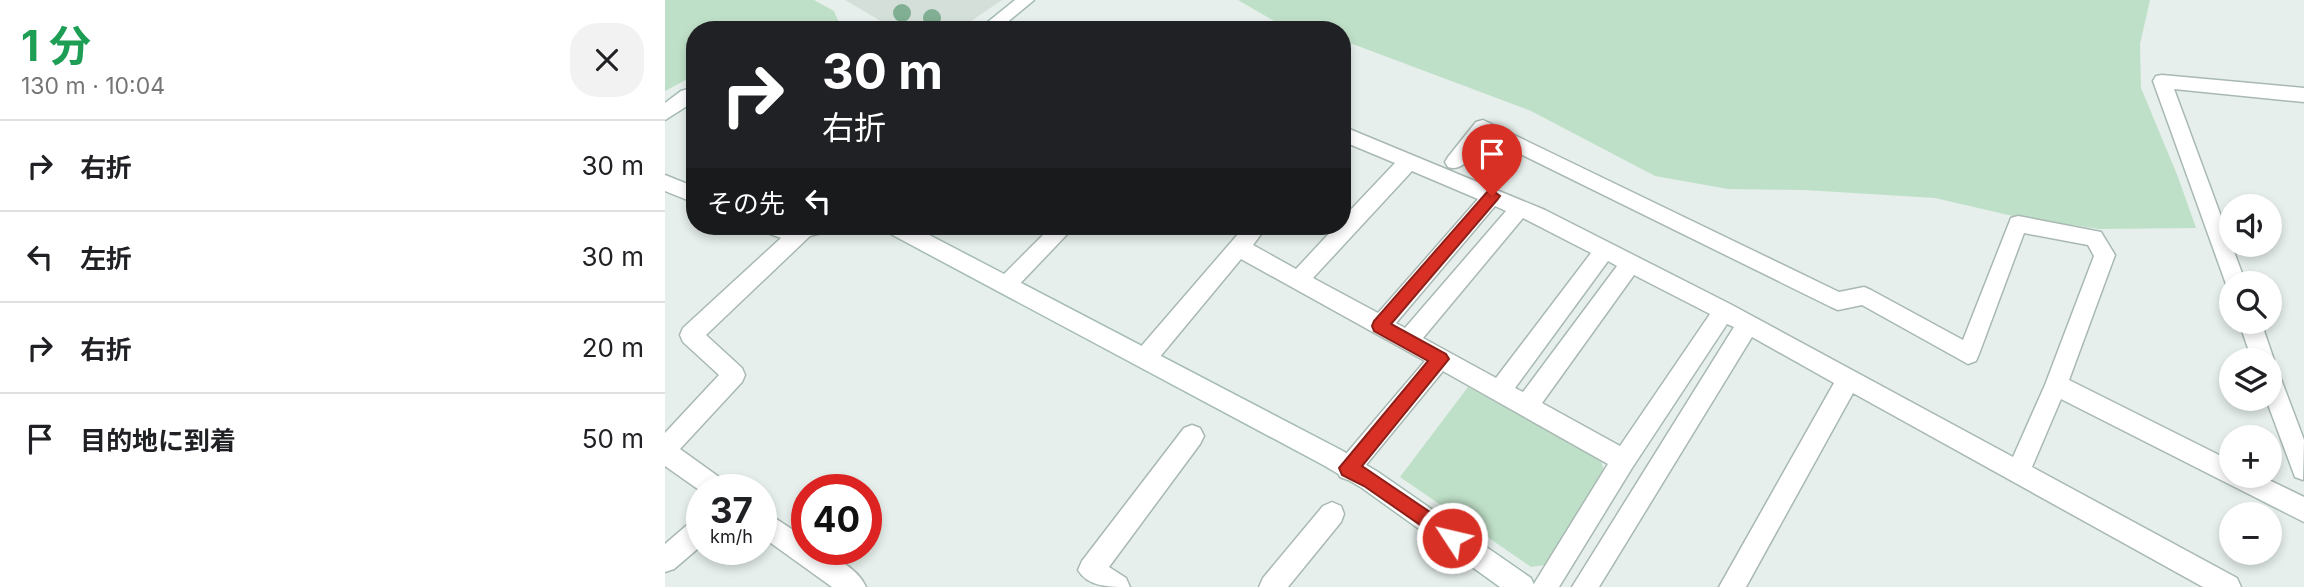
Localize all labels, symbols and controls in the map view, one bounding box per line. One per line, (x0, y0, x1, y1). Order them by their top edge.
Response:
text: 1 分 (21, 20, 91, 71)
button: close (570, 23, 644, 97)
text: 30 m (822, 42, 943, 101)
icon: right (707, 49, 798, 140)
text: 130 m · 10:04 (21, 72, 165, 100)
text: 右折 (822, 108, 886, 147)
pin (1462, 124, 1522, 196)
icon: arrive (1473, 135, 1511, 173)
icon: right (21, 147, 59, 185)
text: 30 m (581, 150, 644, 181)
text: 右折 (80, 152, 132, 183)
icon: left (799, 182, 837, 220)
text: その先 (707, 188, 785, 219)
map controls (2219, 194, 2282, 565)
button: sound (2219, 194, 2282, 257)
icon: left (21, 238, 59, 276)
text: 30 m (581, 241, 644, 272)
text: 左折 (80, 243, 132, 274)
button: search (2219, 271, 2282, 334)
icon: right (21, 329, 59, 367)
text: 20 m (582, 332, 644, 363)
text: 右折 (80, 334, 132, 365)
button: layers (2219, 348, 2282, 411)
icon: arrive (21, 420, 59, 458)
text: 50 m (582, 423, 644, 454)
text: 目的地に到着 (80, 425, 236, 456)
button: + (2219, 425, 2282, 488)
speed limit sign: 40 (791, 474, 882, 565)
text: 37 (710, 489, 753, 531)
position arrow (1415, 501, 1489, 575)
button: − (2219, 502, 2282, 565)
text: km/h (710, 526, 753, 547)

